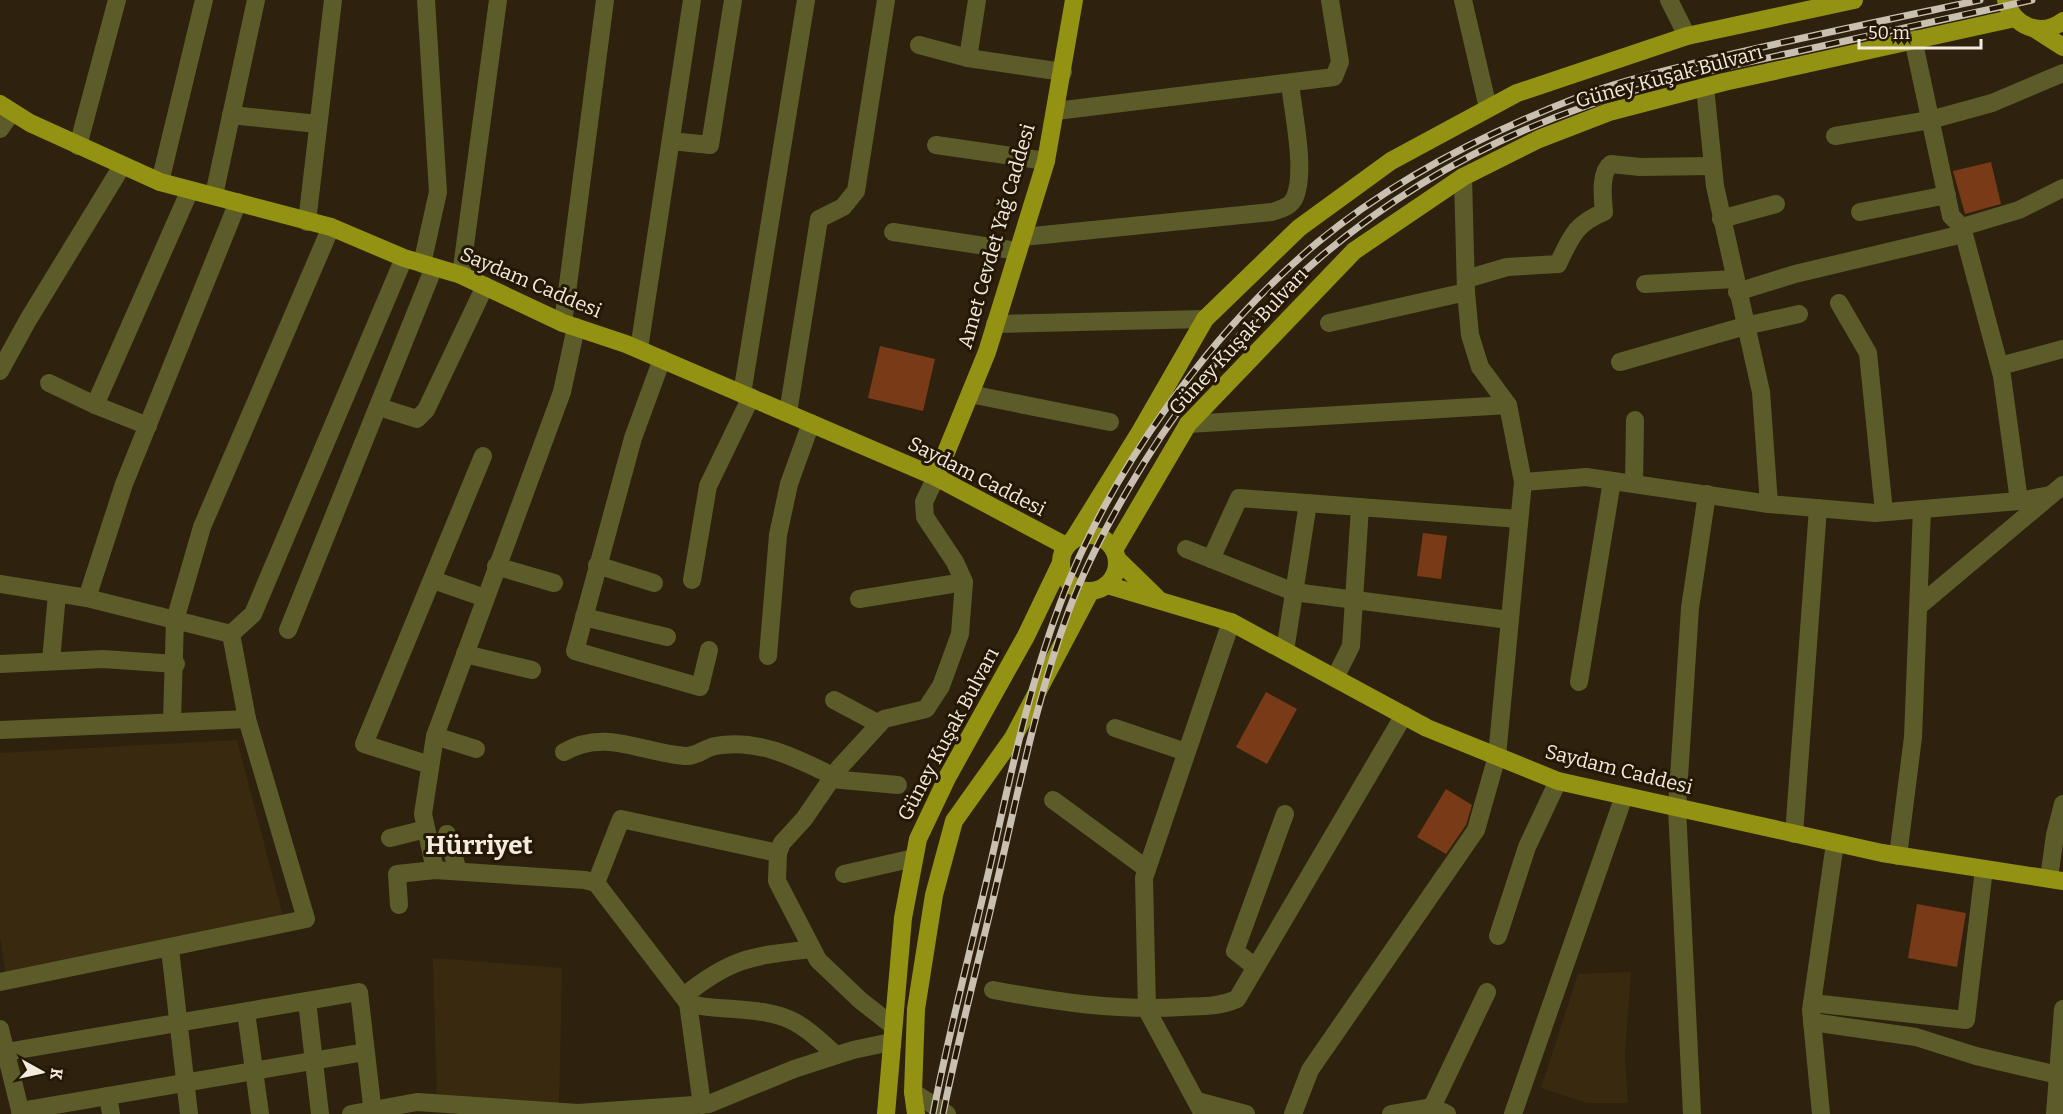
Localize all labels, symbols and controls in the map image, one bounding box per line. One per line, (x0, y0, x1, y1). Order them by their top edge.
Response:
scale bar (1859, 12, 1980, 50)
text: 50 m (1868, 22, 1910, 44)
street label: Güney Kuşak Bulvarı (1573, 39, 1765, 113)
street label: Amet Cevdet Yağ Caddesi (952, 121, 1040, 351)
street label: Saydam Caddesi (457, 241, 605, 323)
street label: Güney Kuşak Bulvarı (1164, 262, 1312, 420)
street label: Saydam Caddesi (904, 431, 1050, 521)
street label: Güney Kuşak Bulvarı (892, 643, 1004, 825)
street label: Saydam Caddesi (1543, 739, 1695, 799)
district label: Hürriyet (425, 830, 533, 861)
north arrow (12, 1042, 72, 1102)
text: K (46, 1067, 67, 1082)

